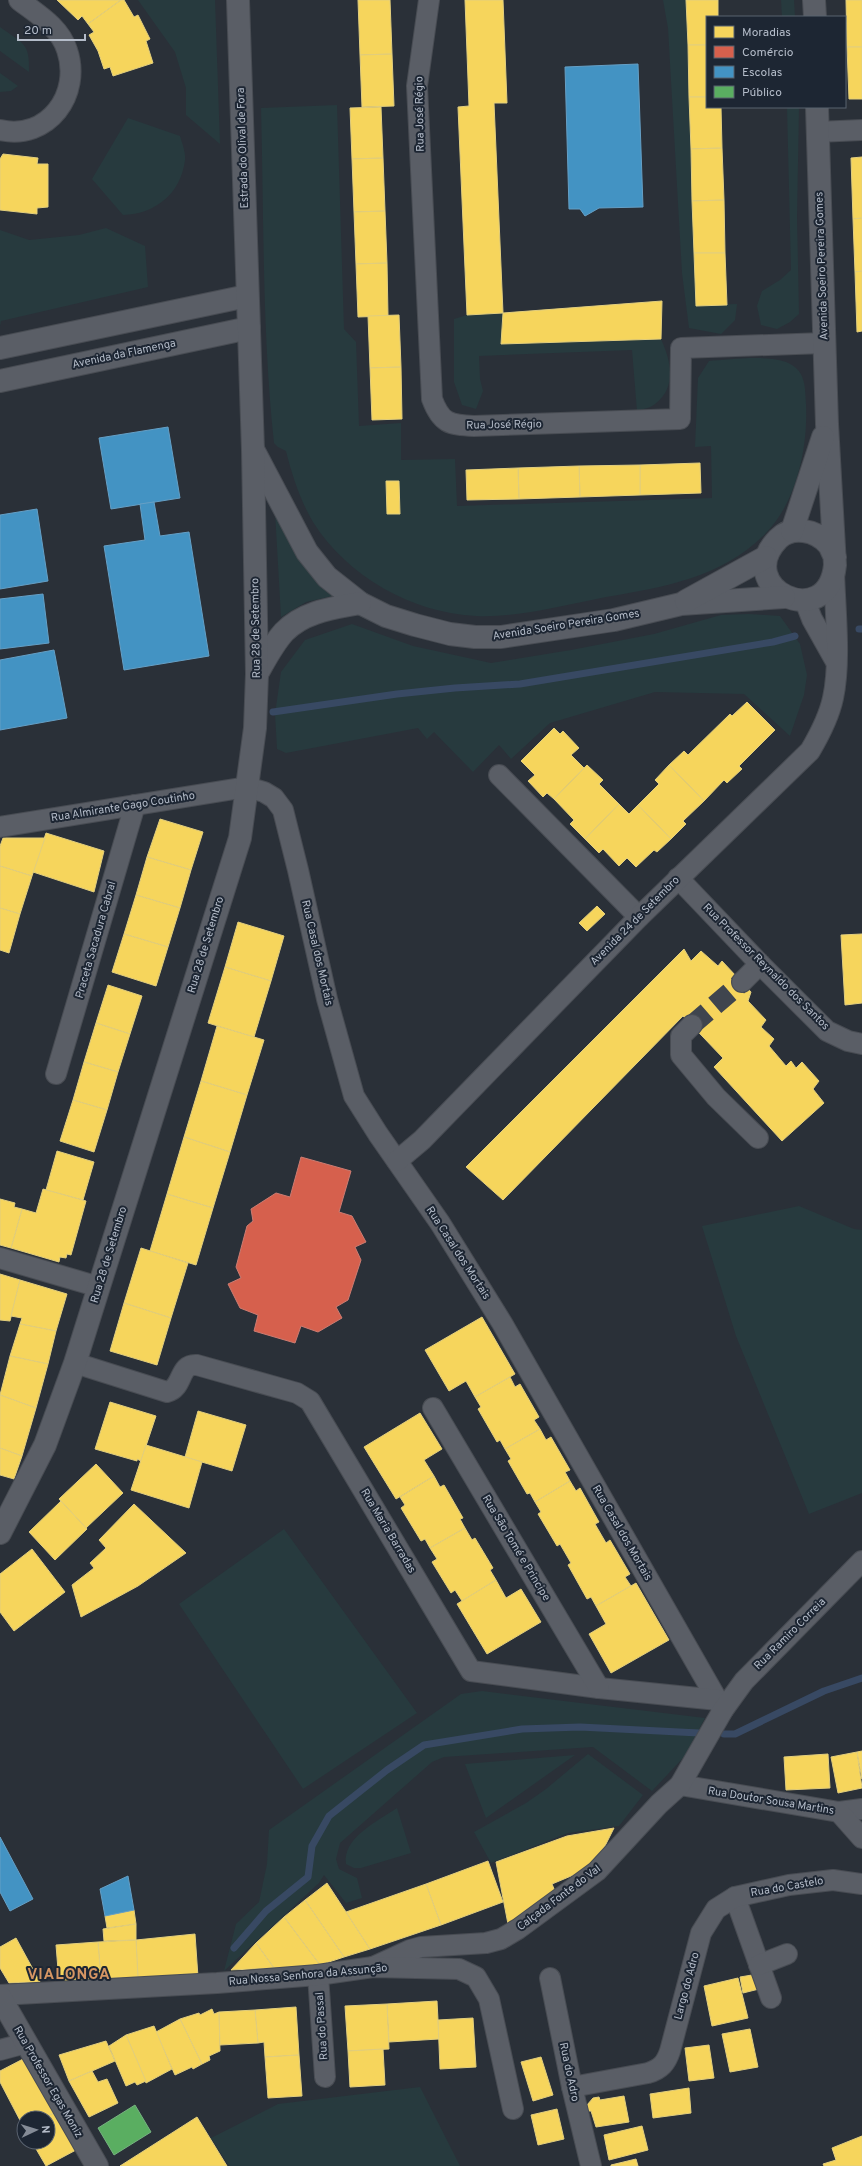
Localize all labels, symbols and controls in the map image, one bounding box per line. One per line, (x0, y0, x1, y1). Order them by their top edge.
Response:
scale bar (18, 16, 85, 42)
legend (706, 16, 846, 108)
text: 20 m (24, 23, 52, 39)
text: Moradias (742, 25, 791, 41)
text: Comércio (742, 45, 794, 61)
text: Escolas (742, 65, 782, 81)
street label: Rua José Régio (412, 76, 428, 152)
text: Público (742, 85, 782, 101)
street label: Estrada do Olival de Fora (234, 87, 252, 209)
street label: Avenida Soeiro Pereira Gomes (812, 192, 832, 340)
street label: Avenida da Flamenga (71, 336, 177, 372)
street label: Rua José Régio (466, 417, 542, 433)
street label: Rua 28 de Setembro (248, 578, 264, 678)
street label: Avenida Soeiro Pereira Gomes (492, 606, 640, 644)
street label: Rua Almirante Gago Coutinho (50, 789, 196, 825)
street label: Avenida 24 de Setembro (587, 873, 683, 969)
street label: Praceta Sacadura Cabral (73, 880, 119, 1000)
street label: Rua 28 de Setembro (185, 895, 227, 995)
street label: Rua Casal dos Mortais (298, 899, 336, 1007)
street label: Rua Professor Reynaldo dos Santos (700, 901, 832, 1033)
street label: Rua Casal dos Mortais (423, 1204, 493, 1302)
street label: Rua 28 de Setembro (88, 1205, 130, 1305)
street label: Rua Casal dos Mortais (589, 1483, 655, 1583)
street label: Rua Maria Barradas (357, 1486, 419, 1576)
street label: Rua São Tomé e Principe (479, 1492, 553, 1604)
street label: Rua Ramiro Correia (751, 1595, 829, 1673)
street label: Rua Doutor Sousa Martins (707, 1784, 835, 1818)
street label: Calçada Fonte do Val (514, 1862, 604, 1934)
street label: Rua do Castelo (750, 1874, 824, 1900)
street label: Largo do Adro (671, 1951, 703, 2021)
street label: Rua Nossa Senhora da Assunção (228, 1961, 388, 1989)
district label: VIALONGA (27, 1966, 111, 1985)
street label: Rua do Passal (313, 1992, 331, 2060)
street label: Rua Professor Egas Moniz (10, 2024, 86, 2140)
street label: Rua do Adro (556, 2041, 582, 2103)
north arrow (16, 2110, 56, 2150)
text: N (38, 2125, 52, 2134)

